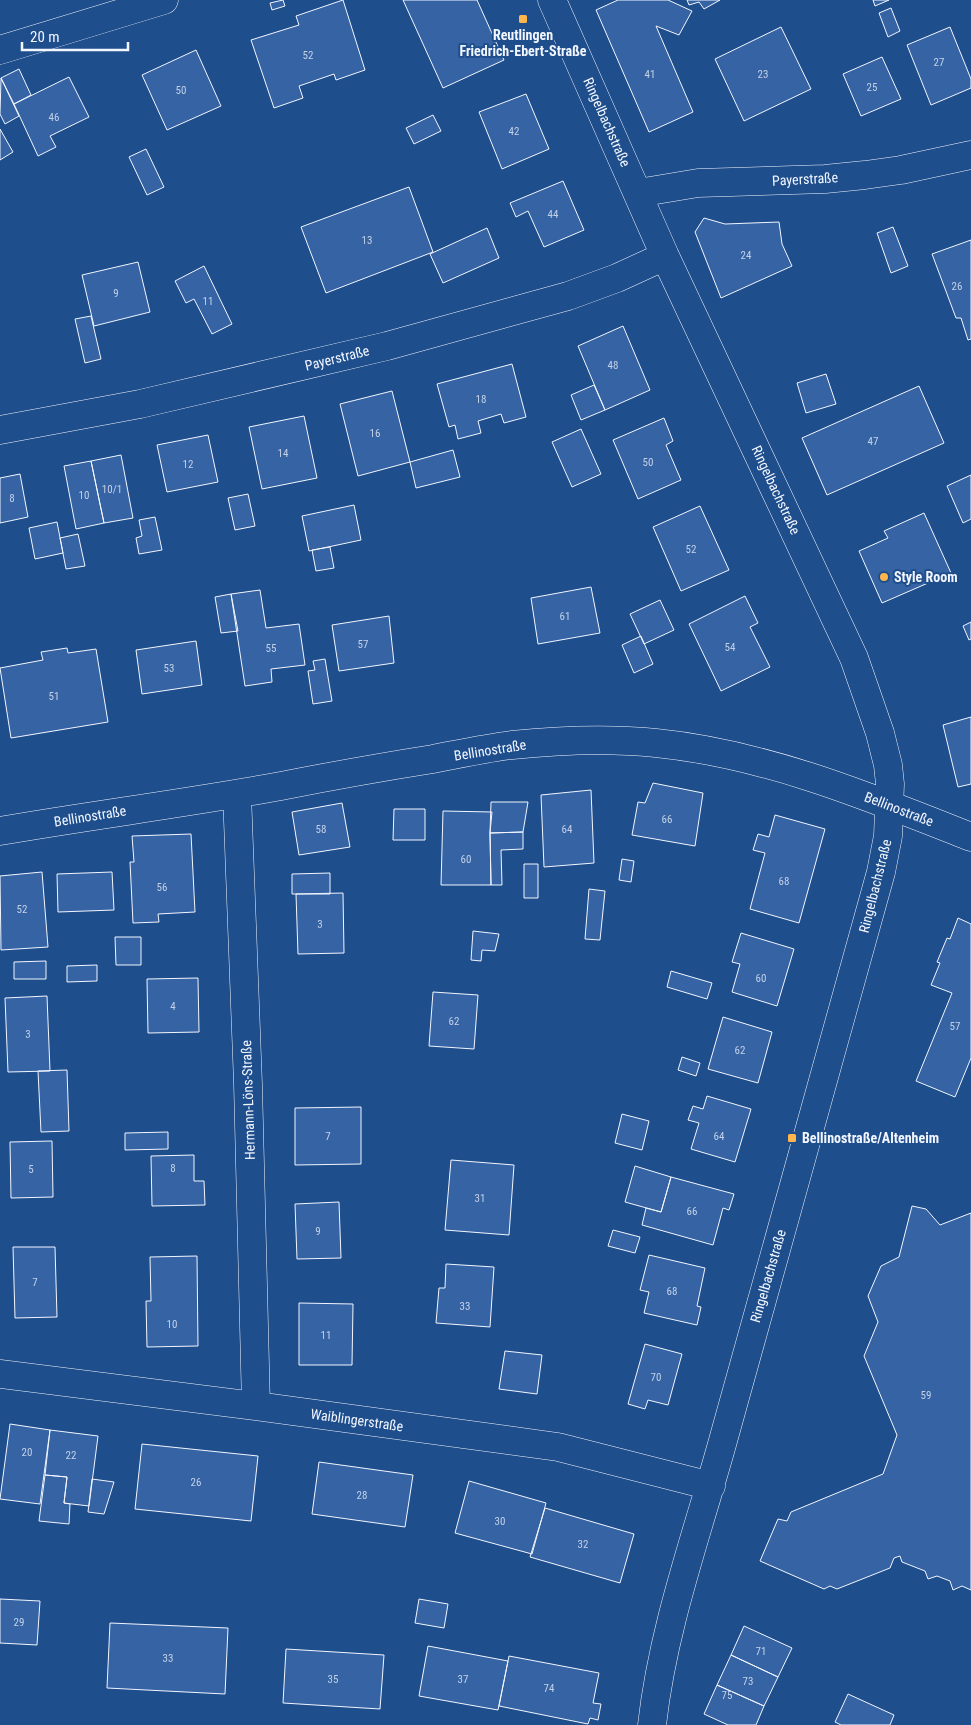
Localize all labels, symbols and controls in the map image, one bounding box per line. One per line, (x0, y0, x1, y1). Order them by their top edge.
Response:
marker: Reutlingen Friedrich-Ebert-Straße (517, 13, 529, 25)
scale bar (22, 20, 129, 52)
place label: Reutlingen Friedrich-Ebert-Straße (459, 27, 587, 59)
text: 20 m (30, 28, 60, 46)
house number: 52 (303, 49, 313, 62)
house number: 27 (934, 56, 944, 69)
house number: 41 (645, 68, 655, 81)
house number: 23 (758, 68, 768, 81)
street label: Ringelbachstraße (580, 75, 634, 170)
house number: 25 (867, 81, 877, 94)
house number: 50 (176, 84, 186, 97)
house number: 46 (49, 111, 59, 124)
house number: 42 (509, 125, 519, 138)
street label: Payerstraße (772, 169, 839, 189)
house number: 44 (548, 208, 559, 221)
house number: 13 (362, 234, 372, 247)
house number: 24 (741, 249, 752, 262)
house number: 26 (952, 280, 962, 293)
house number: 9 (113, 287, 119, 300)
house number: 11 (203, 295, 213, 308)
street label: Payerstraße (303, 342, 371, 374)
house number: 48 (608, 359, 618, 372)
house number: 18 (476, 393, 486, 406)
house number: 16 (370, 427, 380, 440)
house number: 47 (868, 435, 878, 448)
street label: Ringelbachstraße (748, 443, 804, 537)
house number: 14 (278, 447, 289, 460)
house number: 50 (643, 456, 653, 469)
house number: 12 (183, 458, 193, 471)
house number: 10/1 (102, 483, 122, 496)
house number: 10 (79, 489, 89, 502)
house number: 8 (9, 492, 15, 505)
house number: 52 (686, 543, 696, 556)
place label: Style Room (894, 569, 958, 585)
marker: Style Room (878, 571, 890, 583)
house number: 61 (560, 610, 570, 623)
house number: 57 (358, 638, 368, 651)
house number: 54 (725, 641, 736, 654)
house number: 55 (266, 642, 276, 655)
house number: 53 (164, 662, 174, 675)
house number: 51 (49, 690, 59, 703)
street label: Bellinostraße (453, 736, 528, 764)
street label: Bellinostraße (862, 788, 936, 830)
street label: Bellinostraße (53, 802, 128, 830)
house number: 66 (662, 813, 672, 826)
house number: 58 (316, 823, 326, 836)
house number: 64 (562, 823, 573, 836)
street label: Ringelbachstraße (856, 837, 894, 935)
house number: 60 (461, 853, 471, 866)
house number: 68 (779, 875, 789, 888)
house number: 56 (157, 881, 167, 894)
house number: 52 (17, 903, 27, 916)
house number: 3 (317, 918, 323, 931)
house number: 60 (756, 972, 766, 985)
house number: 4 (170, 1000, 176, 1013)
house number: 62 (449, 1015, 459, 1028)
house number: 57 (950, 1020, 960, 1033)
house number: 3 (25, 1028, 31, 1041)
street label: Hermann-Löns-Straße (238, 1039, 258, 1160)
house number: 62 (735, 1044, 745, 1057)
house number: 7 (325, 1130, 331, 1143)
house number: 64 (714, 1130, 725, 1143)
place label: Bellinostraße/Altenheim (802, 1130, 939, 1146)
marker: Bellinostraße/Altenheim (786, 1132, 798, 1144)
house number: 8 (170, 1162, 176, 1175)
house number: 5 (28, 1163, 34, 1176)
house number: 31 (475, 1192, 485, 1205)
house number: 66 (687, 1205, 697, 1218)
house number: 9 (315, 1225, 321, 1238)
street label: Ringelbachstraße (747, 1227, 789, 1324)
house number: 7 (32, 1276, 38, 1289)
house number: 68 (667, 1285, 677, 1298)
house number: 33 (460, 1300, 470, 1313)
house number: 10 (167, 1318, 177, 1331)
house number: 11 (321, 1329, 331, 1342)
house number: 70 (651, 1371, 661, 1384)
house number: 59 (921, 1389, 931, 1402)
street label: Waiblingerstraße (310, 1406, 405, 1434)
house number: 20 (22, 1446, 32, 1459)
house number: 22 (66, 1449, 76, 1462)
house number: 26 (191, 1476, 201, 1489)
house number: 28 (357, 1489, 367, 1502)
house number: 30 (495, 1515, 505, 1528)
house number: 32 (578, 1538, 588, 1551)
house number: 29 (14, 1616, 24, 1629)
house number: 71 (756, 1645, 766, 1658)
house number: 33 (163, 1652, 173, 1665)
house number: 35 (328, 1673, 338, 1686)
house number: 37 (458, 1673, 468, 1686)
house number: 73 (743, 1675, 753, 1688)
house number: 74 (544, 1682, 555, 1695)
house number: 75 (722, 1689, 732, 1702)

